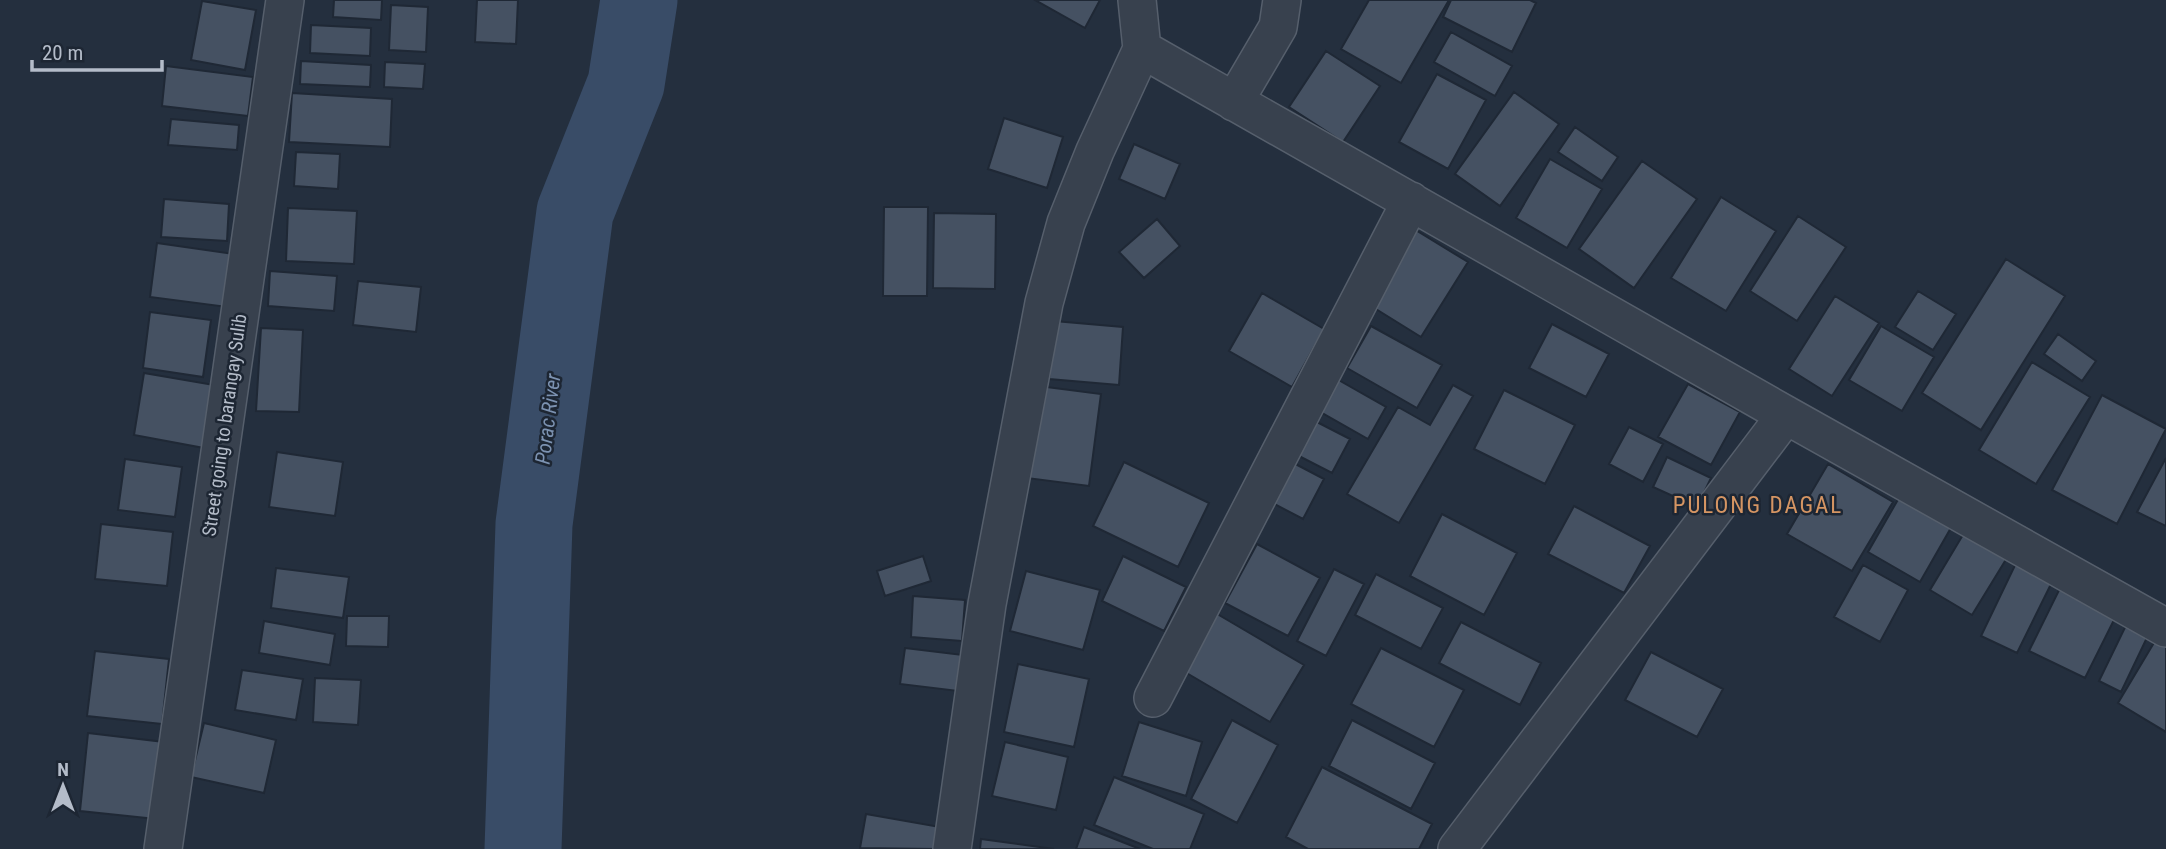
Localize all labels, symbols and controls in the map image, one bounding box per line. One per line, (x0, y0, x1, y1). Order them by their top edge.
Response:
scale bar (32, 28, 161, 72)
text: 20 m (42, 41, 83, 65)
street label: Street going to barangay Sulib (197, 312, 251, 538)
water label: Porac River (531, 372, 566, 466)
district label: PULONG DAGAL (1673, 492, 1843, 519)
north arrow (28, 751, 98, 821)
text: N (57, 758, 69, 781)

